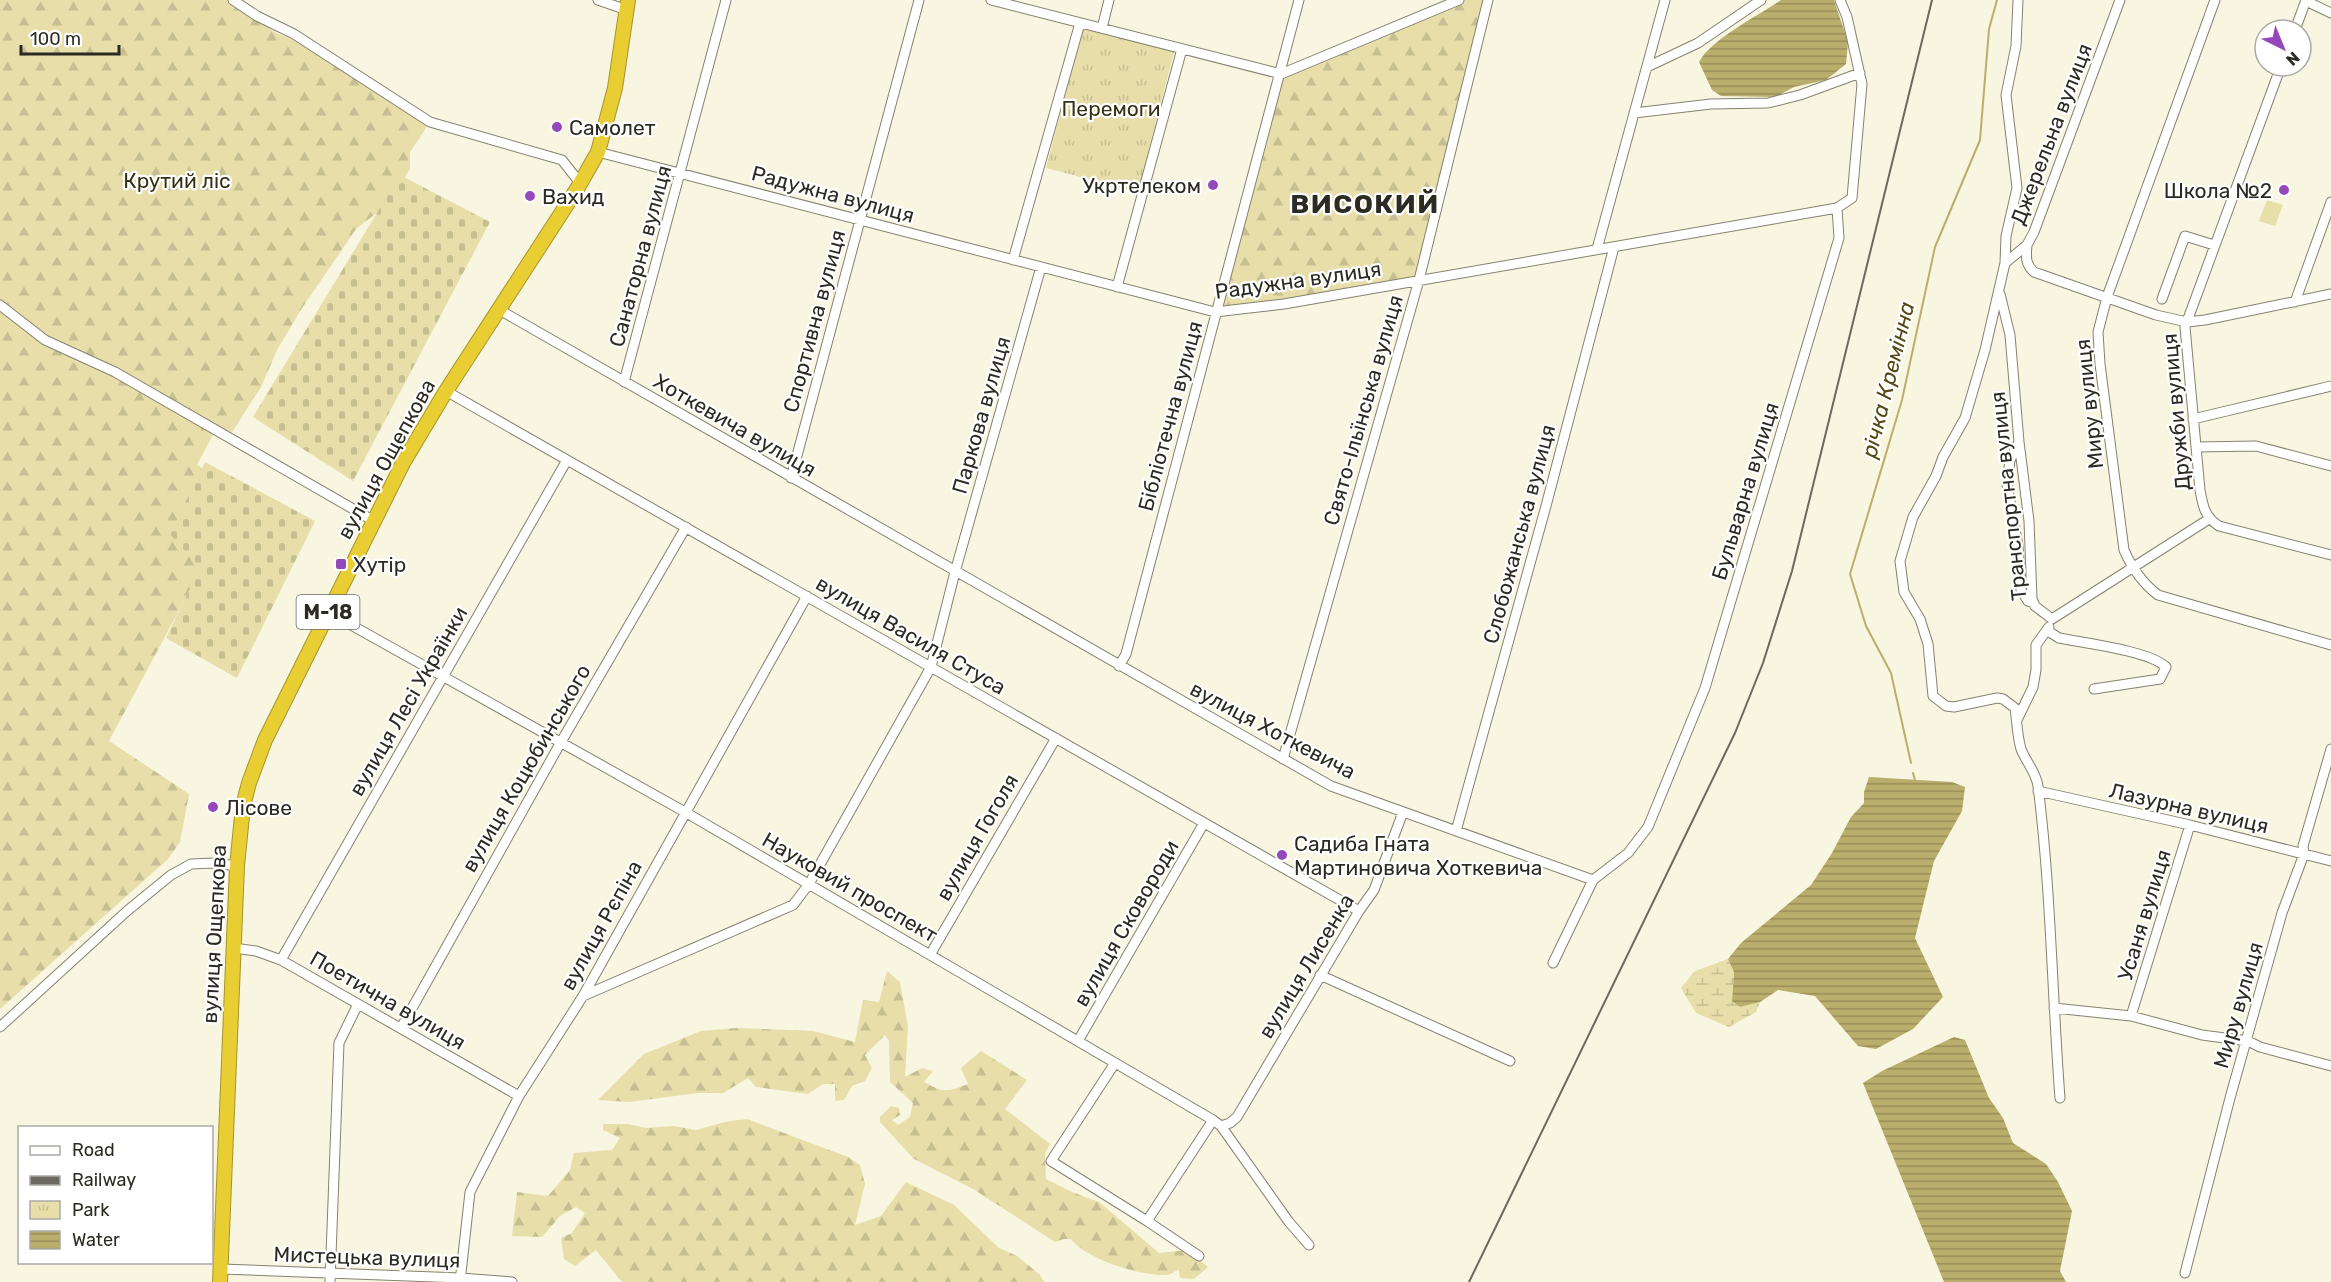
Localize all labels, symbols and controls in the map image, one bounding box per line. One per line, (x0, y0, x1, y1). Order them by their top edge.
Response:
scale bar (21, 18, 118, 56)
north arrow (2253, 18, 2313, 78)
text: 100 m (30, 28, 81, 50)
street label: Джерельна вулиця (2005, 40, 2097, 228)
text: N (2282, 48, 2304, 69)
park label: Перемоги (1061, 96, 1161, 121)
place label: Самолет (569, 115, 656, 140)
marker: Самолет (550, 120, 564, 134)
street label: Радужна вулиця (749, 160, 917, 228)
street label: Санаторна вулиця (604, 163, 676, 349)
park label: Крутий ліс (123, 168, 231, 193)
place label: Укртелеком (1082, 173, 1201, 198)
marker: Укртелеком (1206, 178, 1220, 192)
place label: Школа №2 (2164, 178, 2272, 203)
marker: Школа №2 (2277, 183, 2291, 197)
place label: Вахид (542, 184, 604, 209)
district label: ВИСОКИЙ (1290, 188, 1440, 220)
marker: Вахид (523, 189, 537, 203)
street label: Спортивна вулиця (778, 227, 850, 415)
street label: Радужна вулиця (1213, 256, 1383, 304)
street label: Свято-Ільїнська вулиця (1318, 292, 1408, 528)
water label: річка Кремінна (1855, 299, 1921, 461)
street label: Бібліотечна вулиця (1133, 318, 1207, 514)
street label: Дружби вулиця (2157, 332, 2195, 492)
street label: Паркова вулиця (947, 333, 1015, 497)
street label: Миру вулиця (2070, 338, 2108, 470)
street label: Хоткевича вулиця (649, 368, 821, 482)
street label: вулиця Ощепкова (332, 375, 440, 543)
street label: Транспортна вулиця (1985, 390, 2031, 602)
street label: Бульварна вулиця (1706, 399, 1784, 583)
street label: Слобожанська вулиця (1478, 422, 1560, 646)
place label: Хутір (353, 552, 406, 577)
marker: Хутір (334, 557, 348, 571)
street label: вулиця Василя Стуса (812, 570, 1010, 700)
road number: М-18 (296, 595, 360, 629)
street label: вулиця Лесі Українки (344, 602, 472, 800)
street label: вулиця Коцюбинського (456, 660, 596, 876)
street label: вулиця Хоткевича (1186, 676, 1360, 784)
street label: вулиця Гоголя (931, 769, 1023, 905)
street label: Лазурна вулиця (2107, 778, 2271, 838)
place label: Лісове (225, 795, 292, 820)
marker: Лісове (206, 800, 220, 814)
street label: Науковий проспект (758, 827, 942, 947)
place label: Садиба Гната Мартиновича Хоткевича (1294, 831, 1542, 880)
street label: вулиця Сковороди (1068, 835, 1184, 1011)
street label: вулиця Ощепкова (197, 844, 231, 1024)
street label: Усаня вулиця (2112, 847, 2176, 983)
marker: Садиба Гната Мартиновича Хоткевича (1275, 848, 1289, 862)
street label: вулиця Рєпіна (555, 856, 647, 994)
street label: вулиця Лисенка (1253, 889, 1359, 1043)
street label: Миру вулиця (2208, 939, 2268, 1071)
street label: Поетична вулиця (306, 945, 470, 1055)
legend (18, 1126, 213, 1264)
text: Road (72, 1139, 115, 1161)
text: Railway (72, 1169, 136, 1191)
text: Park (72, 1199, 110, 1221)
text: Water (72, 1229, 120, 1251)
street label: Мистецька вулиця (273, 1241, 461, 1273)

